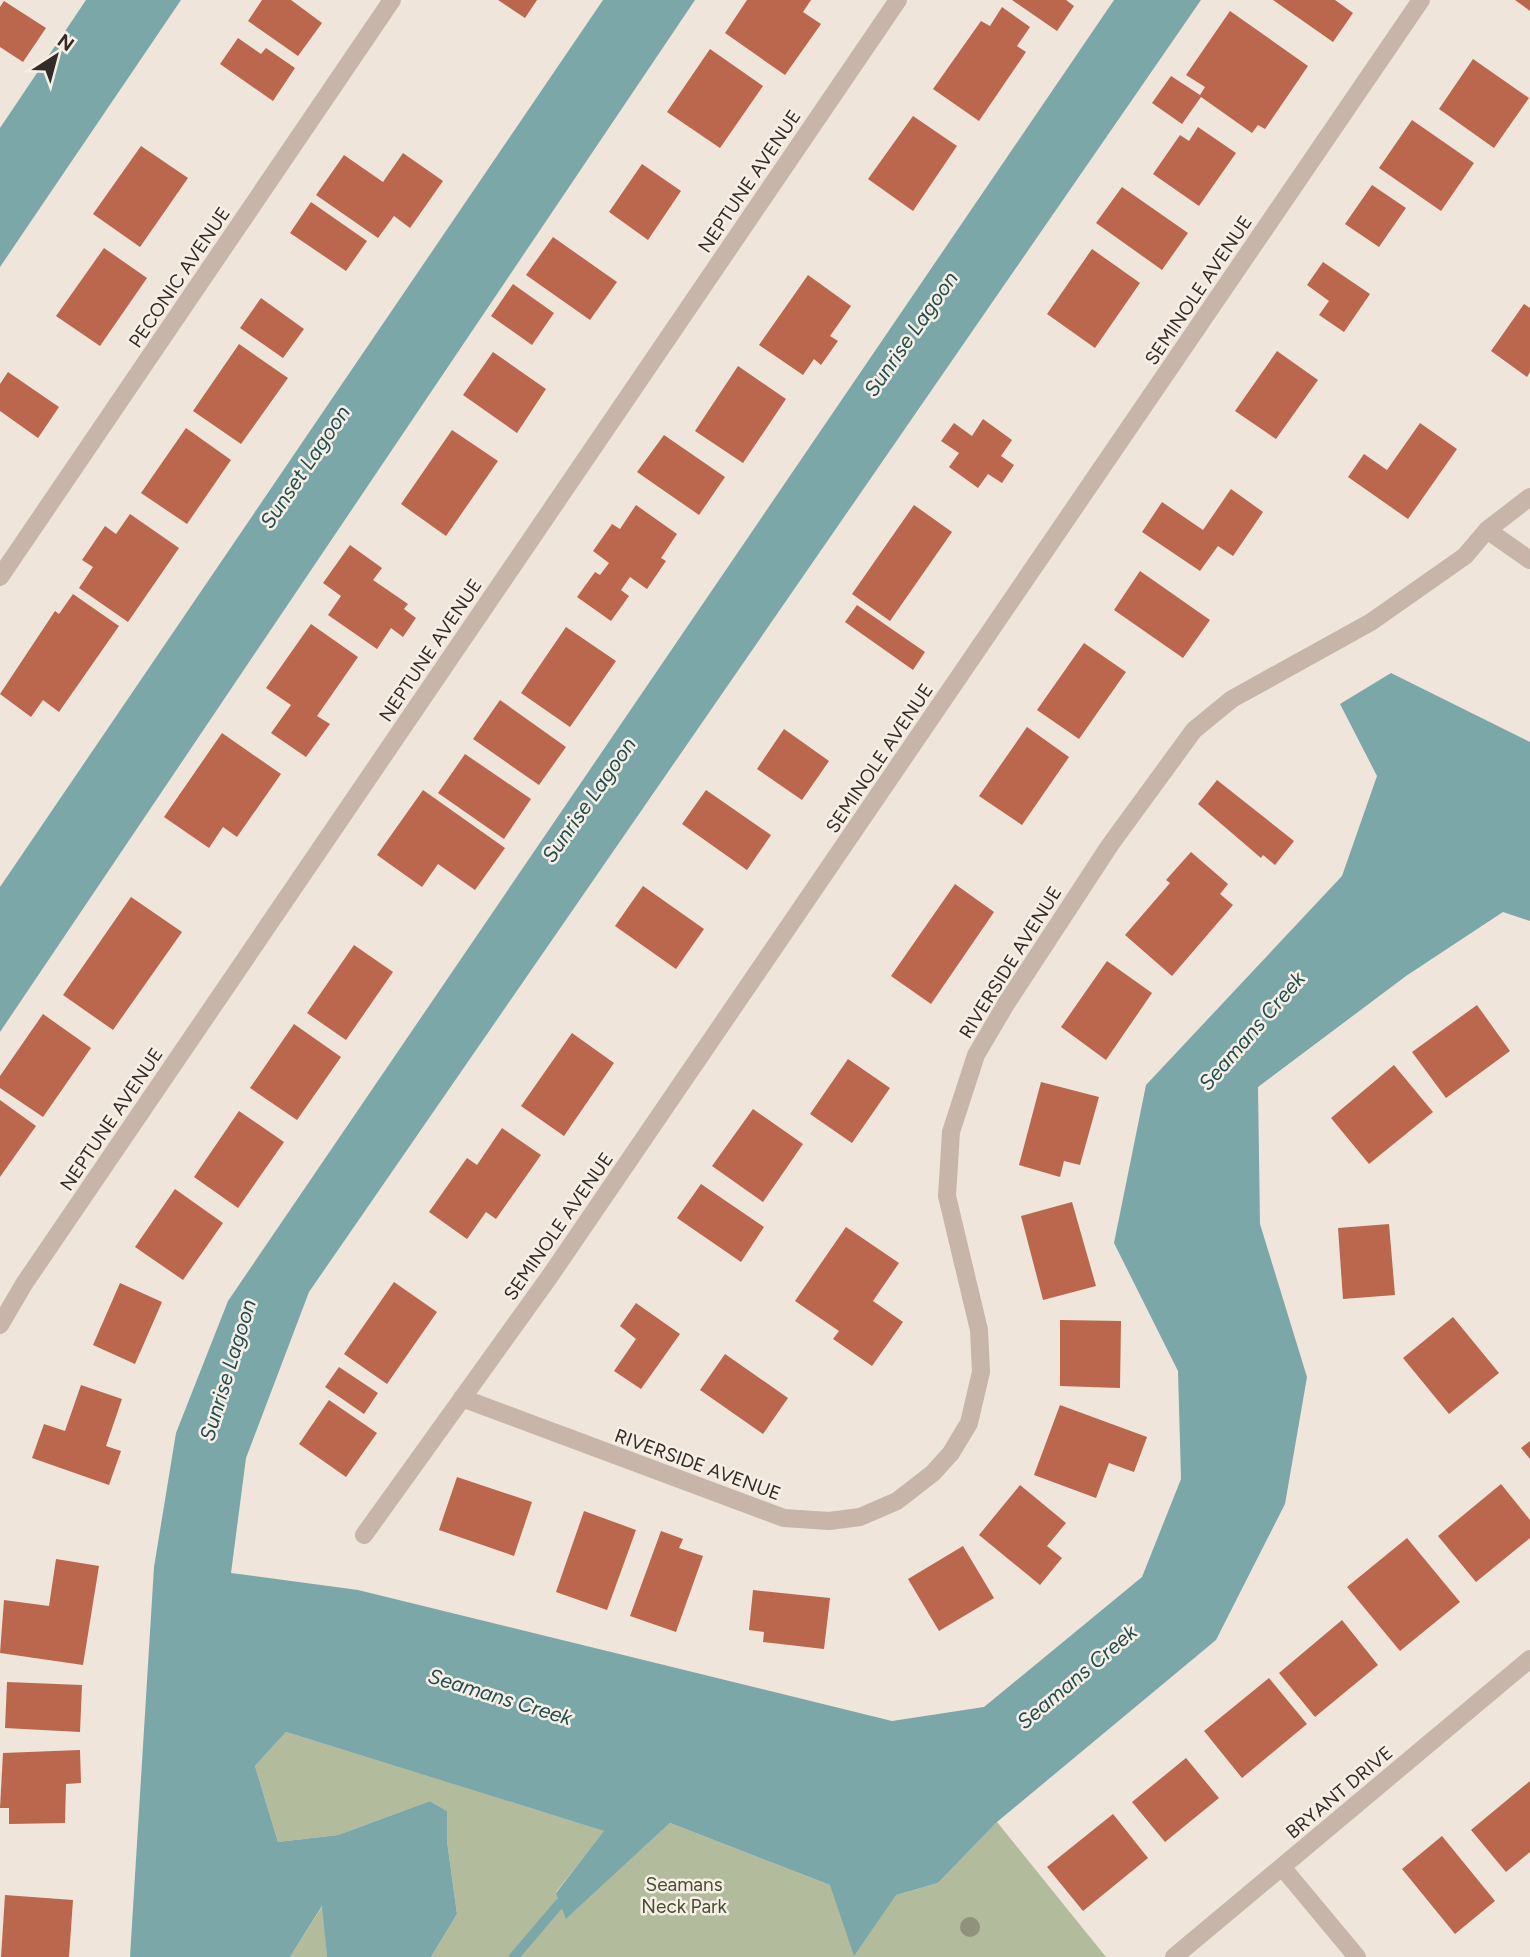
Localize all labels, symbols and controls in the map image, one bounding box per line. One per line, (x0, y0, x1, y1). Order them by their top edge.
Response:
north arrow (21, 21, 91, 91)
text: N (53, 29, 78, 56)
street label: NEPTUNE AVENUE (693, 105, 806, 257)
street label: PECONIC AVENUE (124, 203, 235, 352)
street label: SEMINOLE AVENUE (1140, 211, 1257, 369)
water label: Sunrise Lagoon (858, 266, 963, 401)
water label: Sunset Lagoon (254, 400, 355, 533)
street label: NEPTUNE AVENUE (374, 574, 487, 726)
street label: SEMINOLE AVENUE (821, 679, 938, 837)
water label: Sunrise Lagoon (536, 732, 641, 867)
street label: RIVERSIDE AVENUE (954, 882, 1067, 1043)
water label: Seamans Creek (1193, 966, 1311, 1095)
street label: NEPTUNE AVENUE (55, 1043, 168, 1195)
street label: SEMINOLE AVENUE (499, 1148, 618, 1305)
water label: Sunrise Lagoon (194, 1296, 261, 1444)
street label: RIVERSIDE AVENUE (612, 1424, 784, 1505)
water label: Seamans Creek (1012, 1619, 1142, 1734)
water label: Seamans Creek (425, 1663, 576, 1731)
street label: BRYANT DRIVE (1281, 1741, 1397, 1844)
park label: Seamans Neck Park (641, 1873, 727, 1918)

